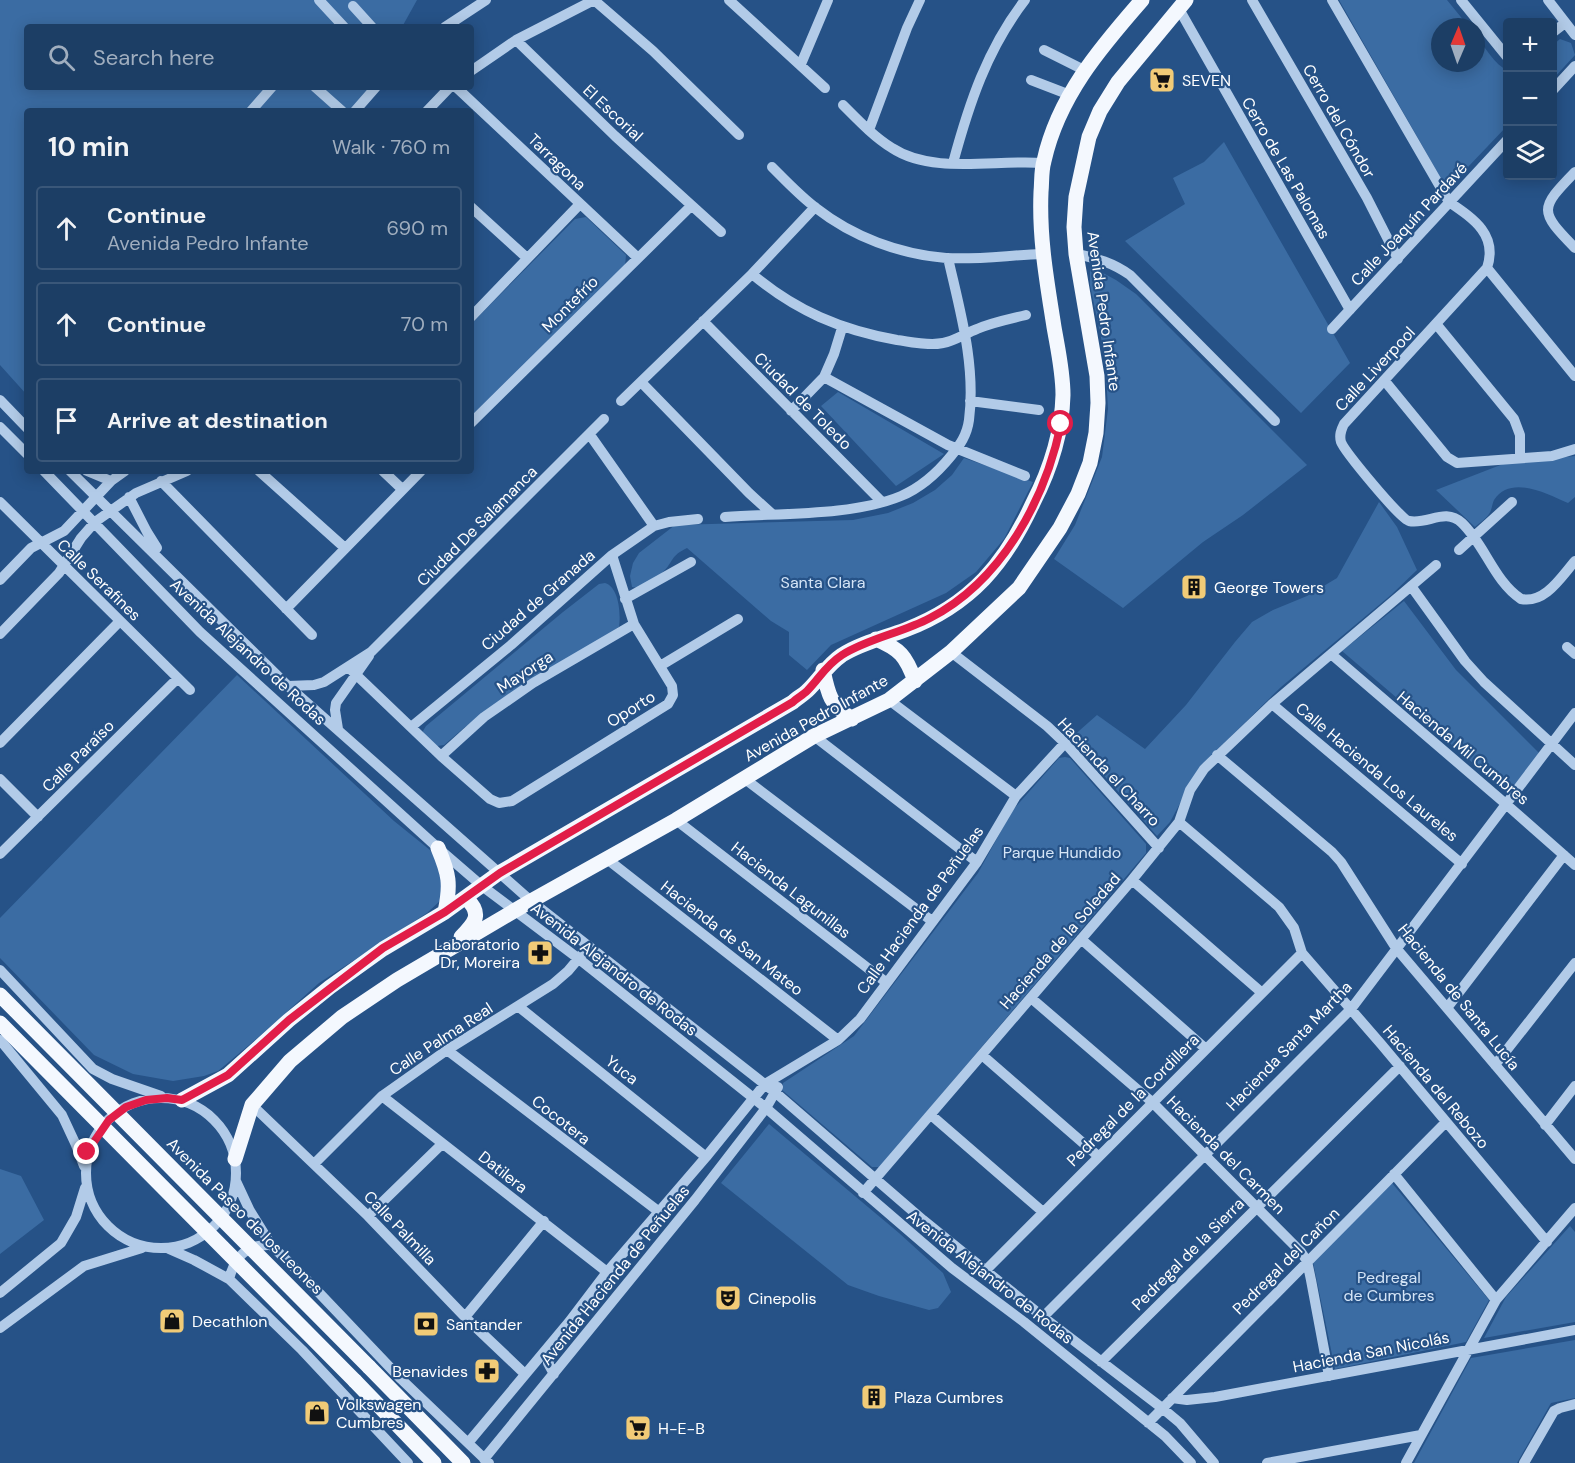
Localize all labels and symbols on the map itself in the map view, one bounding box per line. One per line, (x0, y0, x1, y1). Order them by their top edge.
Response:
north arrow (1431, 18, 1485, 72)
street label: Cerro del Cóndor (1298, 60, 1380, 182)
supermarket icon: SEVEN (1147, 65, 1177, 95)
place label: SEVEN (1182, 70, 1231, 91)
street label: El Escorial (579, 80, 647, 146)
street label: Cerro de Las Palomas (1237, 93, 1335, 243)
street label: Tarragona (523, 129, 591, 195)
street label: Calle Joaquín Pardavé (1346, 158, 1472, 290)
street label: Avenida Pedro Infante (1082, 230, 1126, 392)
street label: Montefrío (537, 271, 603, 337)
street label: Calle Liverpool (1330, 322, 1420, 416)
street label: Ciudad de Toledo (750, 348, 856, 454)
route start (1047, 410, 1073, 436)
street label: Ciudad De Salamanca (412, 461, 542, 591)
street label: Calle Serafines (53, 535, 145, 625)
street label: Ciudad de Granada (477, 545, 599, 655)
park label: Santa Clara (781, 572, 865, 593)
building icon: George Towers (1179, 572, 1209, 602)
street label: Avenida Alejandro de Rodas (165, 574, 331, 730)
place label: George Towers (1214, 577, 1324, 598)
street label: Mayorga (493, 646, 557, 698)
street label: Avenida Pedro Infante (740, 670, 892, 766)
street label: Oporto (603, 686, 659, 732)
street label: Hacienda Mil Cumbres (1392, 686, 1534, 810)
street label: Calle Hacienda Los Laureles (1291, 698, 1463, 846)
street label: Hacienda el Charro (1053, 713, 1165, 831)
street label: Calle Paraíso (37, 715, 119, 797)
street label: Calle Hacienda de Peñuelas (852, 821, 988, 999)
street label: Hacienda Lagunillas (727, 837, 855, 943)
park label: Parque Hundido (1003, 842, 1121, 863)
street label: Hacienda de la Soledad (995, 868, 1125, 1014)
street label: Hacienda de San Mateo (656, 876, 808, 1000)
street label: Avenida Alejandro de Rodas (526, 897, 702, 1041)
street label: Hacienda de Santa Lucía (1393, 919, 1525, 1075)
place label: Laboratorio Dr, Moreira (434, 934, 520, 973)
pharmacy icon: Laboratorio Dr, Moreira (525, 938, 555, 968)
street label: Hacienda Santa Martha (1222, 977, 1356, 1115)
street label: Calle Palma Real (385, 998, 497, 1080)
street label: Hacienda del Rebozo (1378, 1021, 1494, 1153)
street label: Pedregal de la Cordillera (1062, 1029, 1204, 1171)
street label: Yuca (601, 1051, 643, 1089)
street label: Cocotera (527, 1090, 595, 1150)
street label: Hacienda del Carmen (1162, 1091, 1290, 1219)
street label: Avenida Paseo de los Leones (162, 1133, 328, 1299)
route end (73, 1138, 99, 1164)
street label: Datilera (474, 1146, 532, 1198)
street label: Avenida Hacienda de Peñuelas (536, 1181, 694, 1369)
street label: Calle Palmilla (359, 1186, 441, 1270)
street label: Pedregal de la Sierra (1127, 1193, 1249, 1315)
street label: Pedregal del Cañon (1228, 1203, 1344, 1319)
street label: Avenida Alejandro de Rodas (902, 1205, 1078, 1349)
park label: Pedregal de Cumbres (1343, 1267, 1435, 1306)
theatre icon: Cinepolis (713, 1283, 743, 1313)
place label: Cinepolis (748, 1288, 817, 1309)
shop icon: Decathlon (157, 1306, 187, 1336)
bank icon: Santander (411, 1309, 441, 1339)
place label: Decathlon (192, 1311, 267, 1332)
place label: Santander (446, 1314, 522, 1335)
street label: Hacienda San Nicolás (1291, 1327, 1451, 1377)
pharmacy icon: Benavides (472, 1356, 502, 1386)
place label: Benavides (392, 1361, 468, 1382)
building icon: Plaza Cumbres (859, 1382, 889, 1412)
place label: Plaza Cumbres (894, 1387, 1004, 1408)
place label: Volkswagen Cumbres (336, 1394, 422, 1433)
shop icon: Volkswagen Cumbres (302, 1398, 332, 1428)
supermarket icon: H-E-B (623, 1413, 653, 1443)
place label: H-E-B (658, 1418, 705, 1439)

